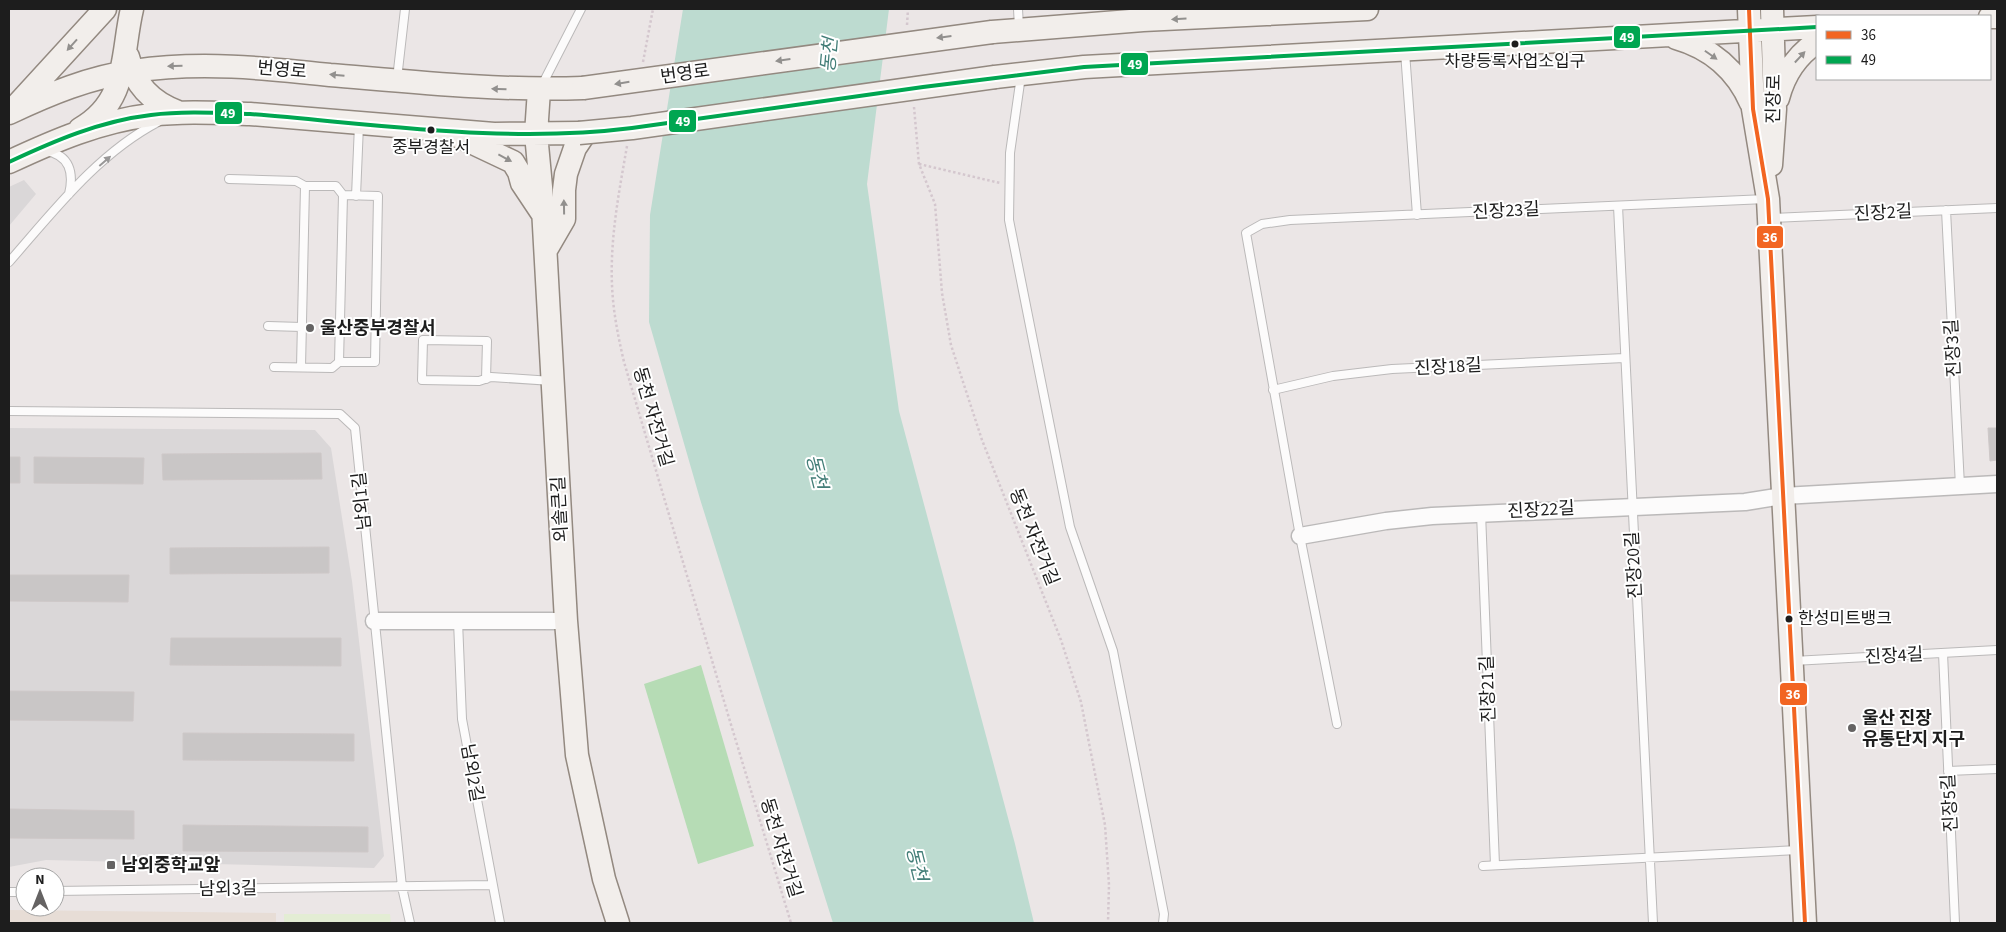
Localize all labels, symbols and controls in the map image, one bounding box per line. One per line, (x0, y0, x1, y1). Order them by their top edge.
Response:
one-way arrow (1171, 15, 1187, 23)
legend (1816, 15, 1991, 80)
line badge: 49 (1613, 25, 1641, 49)
text: 36 (1861, 25, 1876, 46)
text: 49 (1620, 28, 1634, 48)
one-way arrow (935, 33, 951, 41)
water label: 동천 (815, 35, 845, 74)
one-way arrow (66, 39, 78, 51)
marker: 차량등록사업소입구 (1510, 39, 1520, 49)
place label: 차량등록사업소입구 (1445, 50, 1585, 74)
one-way arrow (1704, 50, 1718, 60)
text: 49 (1861, 50, 1876, 71)
line badge: 49 (1120, 52, 1149, 76)
one-way arrow (1794, 52, 1806, 64)
street label: 번영로 (256, 55, 308, 85)
text: 49 (1128, 55, 1142, 75)
one-way arrow (774, 56, 790, 64)
street label: 번영로 (659, 58, 711, 90)
one-way arrow (167, 63, 183, 71)
one-way arrow (329, 71, 345, 79)
street label: 진장로 (1761, 74, 1787, 124)
one-way arrow (614, 80, 630, 88)
one-way arrow (491, 84, 507, 92)
line badge: 49 (214, 101, 243, 125)
text: 49 (221, 104, 235, 124)
line badge: 49 (668, 109, 697, 133)
text: 49 (676, 112, 690, 132)
marker: 중부경찰서 (426, 125, 436, 135)
place label: 중부경찰서 (392, 136, 470, 160)
one-way arrow (498, 154, 513, 162)
one-way arrow (98, 155, 111, 166)
street label: 진장23길 (1472, 197, 1540, 225)
one-way arrow (560, 199, 568, 215)
street label: 진장2길 (1853, 199, 1913, 227)
line badge: 36 (1756, 225, 1784, 249)
text: 36 (1763, 228, 1777, 248)
place label: 울산중부경찰서 (320, 316, 436, 341)
street label: 진장3길 (1939, 318, 1967, 378)
marker: 울산중부경찰서 (304, 322, 316, 334)
street label: 진장18길 (1414, 353, 1482, 381)
street label: 동천 자전거길 (627, 364, 679, 470)
water label: 동천 (799, 452, 834, 494)
street label: 남외1길 (347, 471, 377, 531)
street label: 외솔큰길 (546, 475, 574, 543)
street label: 동천 자전거길 (1003, 485, 1065, 589)
street label: 진장22길 (1507, 496, 1575, 524)
street label: 진장20길 (1620, 531, 1648, 599)
place label: 한성미트뱅크 (1798, 607, 1892, 631)
marker: 한성미트뱅크 (1784, 614, 1794, 624)
street label: 진장4길 (1864, 642, 1924, 670)
street label: 진장21길 (1474, 655, 1502, 723)
line badge: 36 (1779, 682, 1808, 706)
text: 36 (1786, 685, 1800, 705)
place label: 울산 진장 유통단지 지구 (1862, 706, 1965, 752)
marker: 울산 진장 유통단지 지구 (1846, 722, 1858, 734)
street label: 남외2길 (455, 742, 489, 804)
street label: 진장5길 (1936, 773, 1964, 833)
street label: 동천 자전거길 (754, 795, 808, 901)
water label: 동천 (899, 844, 934, 886)
place label: 남외중학교앞 (121, 853, 221, 878)
marker: 남외중학교앞 (105, 859, 117, 871)
north arrow (15, 867, 65, 917)
text: N (35, 870, 45, 890)
street label: 남외3길 (198, 876, 258, 902)

